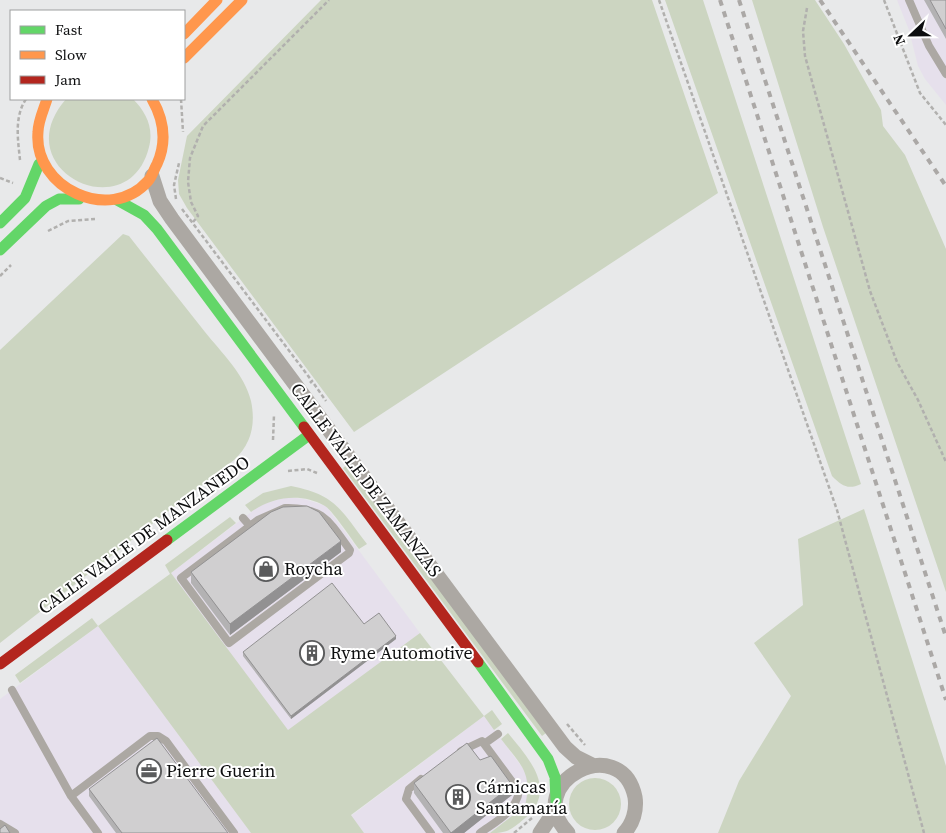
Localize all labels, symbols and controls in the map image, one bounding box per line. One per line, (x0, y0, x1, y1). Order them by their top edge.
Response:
legend (10, 10, 185, 100)
north arrow (886, 10, 936, 60)
text: Fast (55, 19, 82, 40)
text: N (888, 31, 910, 48)
text: Slow (55, 44, 87, 65)
text: Jam (54, 69, 82, 90)
street label: CALLE VALLE DE ZAMANZAS (285, 377, 448, 582)
street label: CALLE VALLE DE MANZANEDO (33, 449, 255, 620)
shop icon: Roycha (253, 556, 279, 582)
place label: Roycha (284, 556, 343, 581)
building icon: Ryme Automotive (299, 640, 325, 666)
place label: Ryme Automotive (330, 640, 473, 665)
office icon: Pierre Guerin (136, 758, 162, 784)
place label: Pierre Guerin (166, 758, 275, 783)
place label: Cárnicas Santamaría (476, 774, 568, 820)
building icon: Cárnicas Santamaría (445, 784, 471, 810)

